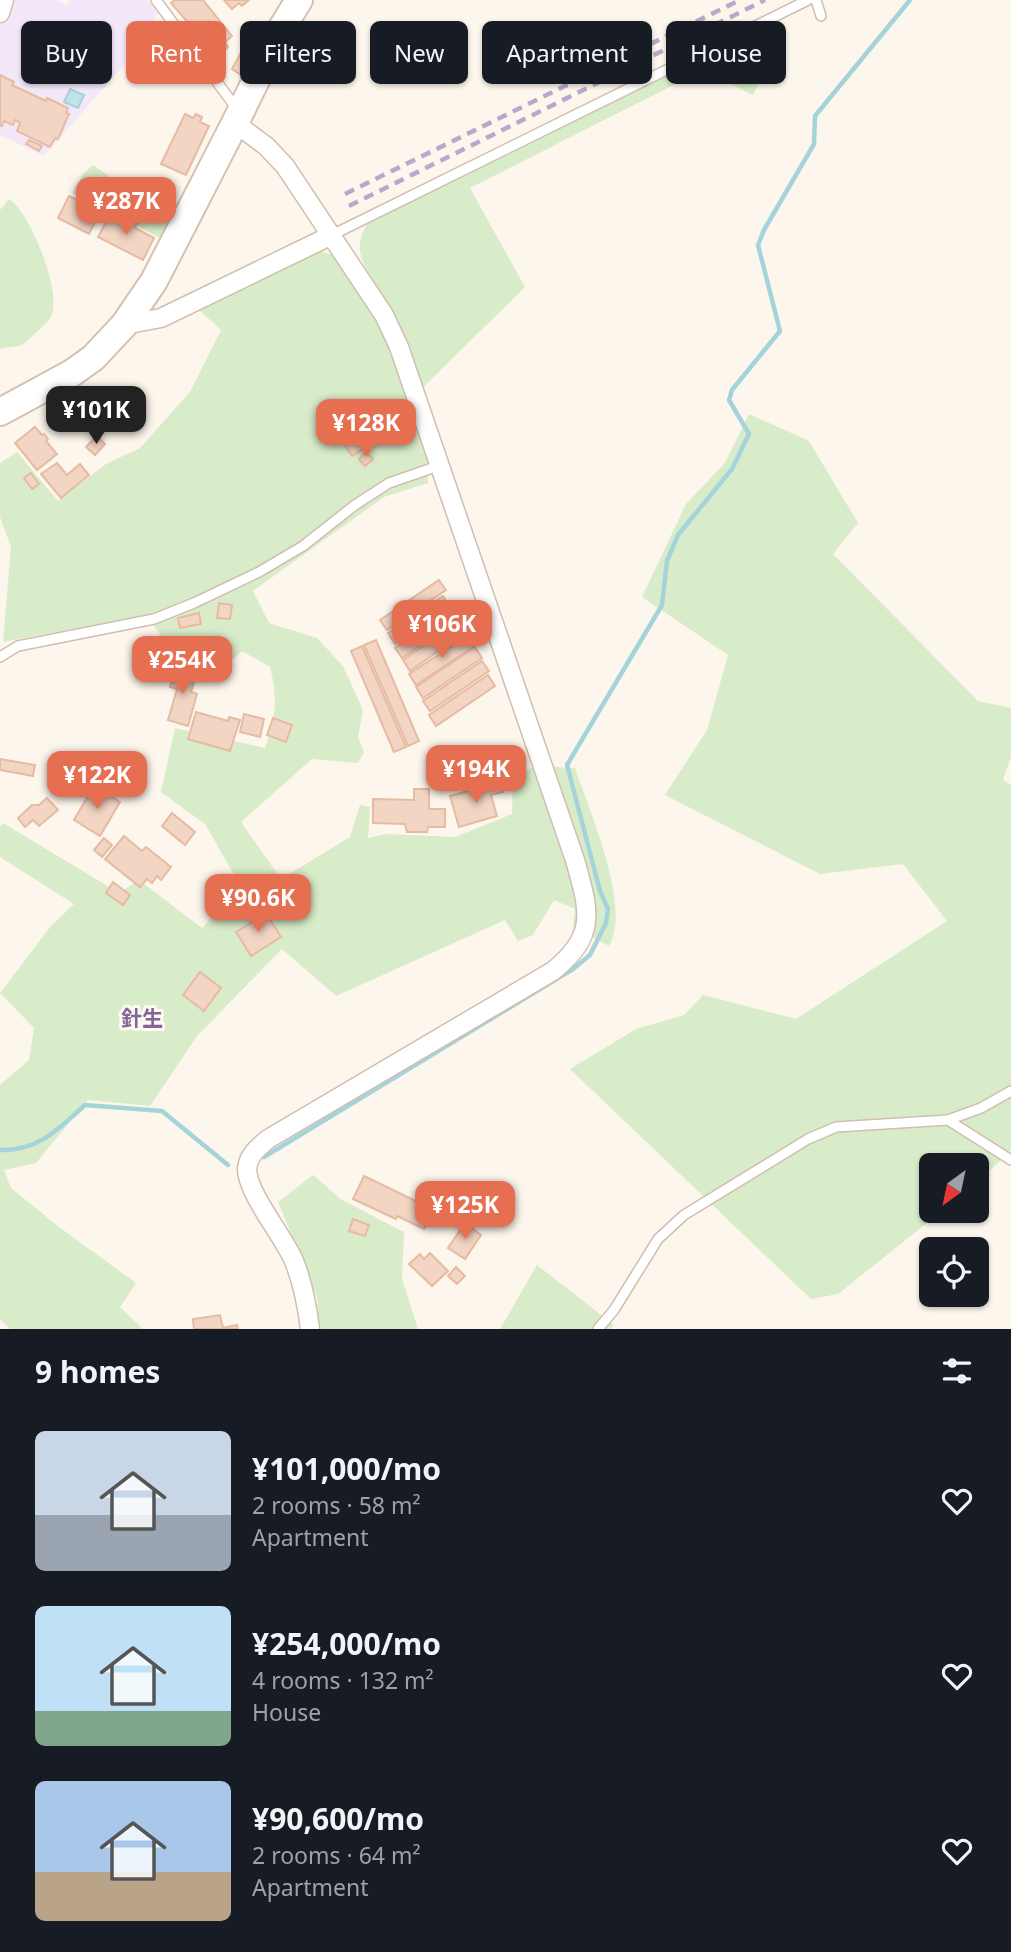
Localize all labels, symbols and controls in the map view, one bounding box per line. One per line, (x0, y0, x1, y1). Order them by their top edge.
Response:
chip: Buy (21, 21, 112, 84)
chip: Rent (126, 21, 226, 84)
chip: Filters (240, 21, 356, 84)
chip: New (370, 21, 468, 84)
chip: Apartment (482, 21, 652, 84)
chip: House (666, 21, 786, 84)
pin: ¥287K (77, 177, 175, 237)
text: ¥287K (92, 184, 160, 216)
pin: ¥101K (47, 386, 145, 446)
text: ¥101K (62, 393, 130, 425)
pin: ¥128K (317, 400, 415, 459)
text: ¥128K (332, 406, 400, 438)
pin: ¥106K (393, 600, 491, 660)
text: ¥106K (408, 607, 476, 639)
pin: ¥254K (133, 636, 231, 696)
text: ¥254K (148, 643, 216, 675)
pin: ¥194K (427, 746, 525, 805)
pin: ¥122K (48, 752, 146, 811)
text: ¥194K (442, 752, 510, 784)
text: ¥122K (63, 758, 131, 790)
pin: ¥90.6K (201, 874, 315, 934)
text: ¥90.6K (221, 881, 295, 913)
district label: 針生 (121, 1004, 163, 1032)
north arrow (919, 1153, 989, 1223)
map controls (919, 1153, 989, 1307)
pin: ¥125K (416, 1182, 514, 1241)
text: ¥125K (431, 1188, 499, 1220)
button: locate (919, 1237, 989, 1307)
text: 9 homes (35, 1351, 160, 1392)
icon: filters (938, 1352, 976, 1390)
text: ¥101,000/mo (252, 1448, 441, 1489)
icon: home (91, 1459, 175, 1543)
icon: heart (938, 1482, 976, 1520)
text: 2 rooms · 58 m² (252, 1489, 421, 1521)
text: Apartment (252, 1521, 369, 1553)
text: ¥254,000/mo (252, 1623, 441, 1664)
icon: home (91, 1634, 175, 1718)
icon: heart (938, 1657, 976, 1695)
text: 4 rooms · 132 m² (252, 1664, 434, 1696)
text: House (252, 1696, 321, 1728)
text: ¥90,600/mo (252, 1798, 424, 1839)
icon: home (91, 1809, 175, 1893)
icon: heart (938, 1832, 976, 1870)
text: 2 rooms · 64 m² (252, 1839, 421, 1871)
text: Apartment (252, 1871, 369, 1903)

